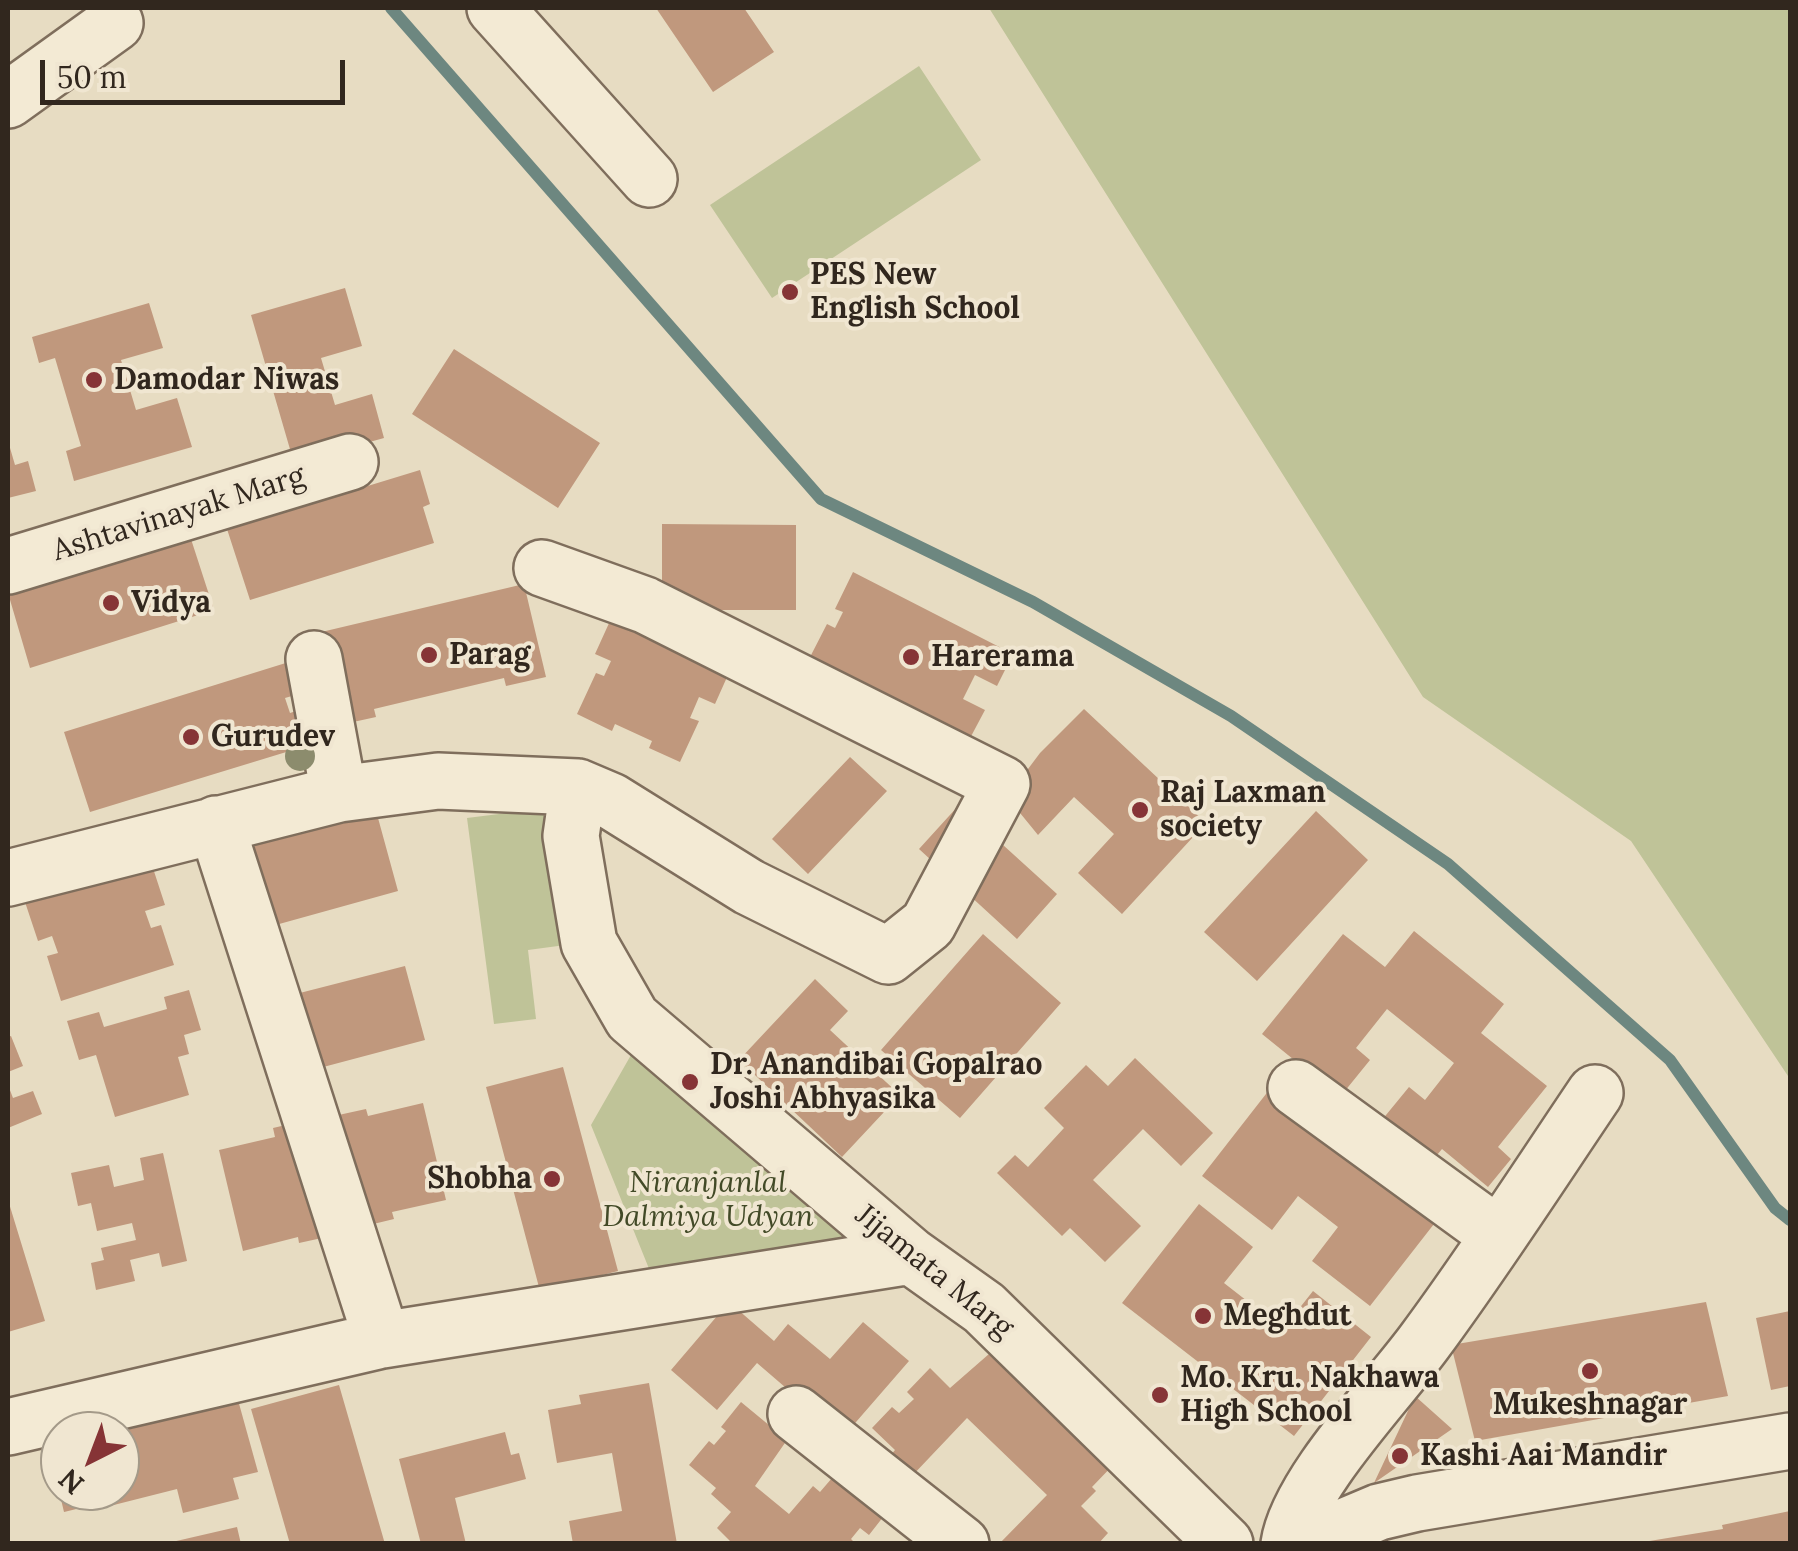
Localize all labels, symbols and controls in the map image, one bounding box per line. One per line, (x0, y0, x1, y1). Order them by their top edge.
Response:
scale bar (45, 40, 350, 102)
text: 50 m (57, 58, 127, 96)
place label: PES New English School (810, 257, 1020, 328)
marker: PES New English School (779, 281, 801, 303)
place label: Damodar Niwas (114, 362, 339, 398)
marker: Damodar Niwas (83, 369, 105, 391)
street label: Ashtavinayak Marg (49, 459, 309, 569)
place label: Vidya (131, 585, 211, 621)
marker: Vidya (100, 592, 122, 614)
place label: Parag (449, 637, 530, 673)
place label: Harerama (931, 639, 1074, 675)
marker: Parag (418, 644, 440, 666)
marker: Harerama (900, 646, 922, 668)
place label: Gurudev (211, 719, 335, 755)
marker: Gurudev (180, 726, 202, 748)
place label: Raj Laxman society (1160, 775, 1326, 846)
marker: Raj Laxman society (1129, 799, 1151, 821)
place label: Dr. Anandibai Gopalrao Joshi Abhyasika (710, 1047, 1042, 1118)
marker: Dr. Anandibai Gopalrao Joshi Abhyasika (679, 1071, 701, 1093)
place label: Shobha (427, 1161, 532, 1197)
park label: Niranjanlal Dalmiya Udyan (602, 1165, 814, 1236)
marker: Shobha (541, 1168, 563, 1190)
street label: Jijamata Marg (848, 1197, 1020, 1347)
place label: Meghdut (1223, 1298, 1351, 1334)
marker: Meghdut (1192, 1305, 1214, 1327)
place label: Mo. Kru. Nakhawa High School (1180, 1360, 1439, 1430)
marker: Mukeshnagar (1579, 1360, 1601, 1382)
marker: Mo. Kru. Nakhawa High School (1149, 1384, 1171, 1406)
place label: Mukeshnagar (1493, 1387, 1687, 1423)
north arrow (40, 1411, 140, 1511)
place label: Kashi Aai Mandir (1420, 1438, 1667, 1474)
marker: Kashi Aai Mandir (1389, 1445, 1411, 1467)
text: N (51, 1461, 91, 1502)

